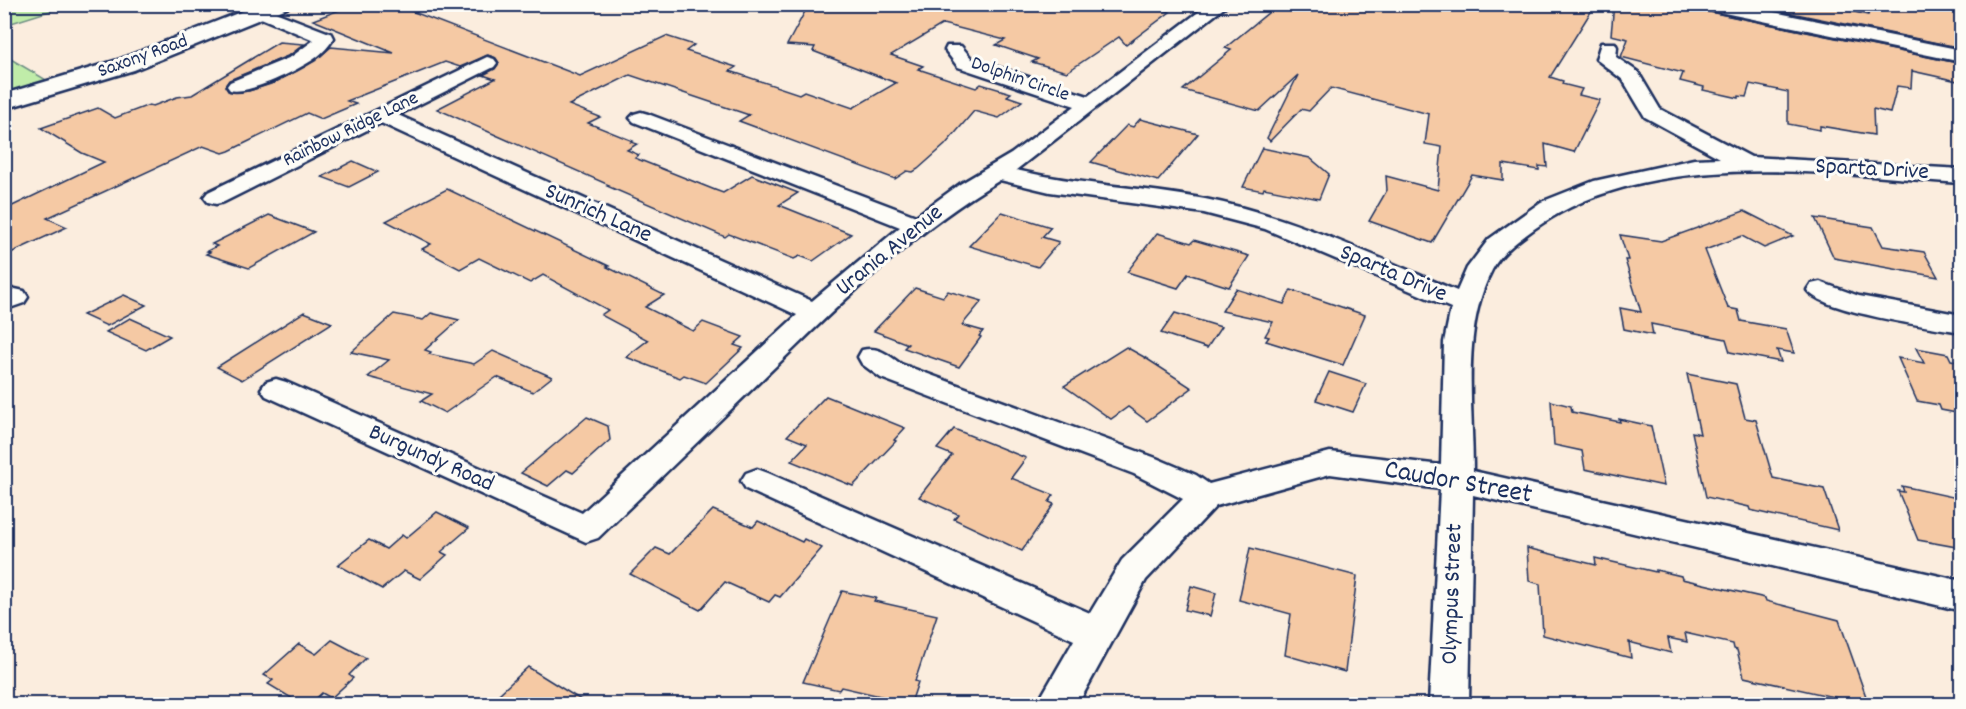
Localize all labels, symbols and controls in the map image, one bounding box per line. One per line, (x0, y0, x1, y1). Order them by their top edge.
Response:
street label: Saxony Road (94, 28, 192, 86)
street label: Dolphin Circle (967, 50, 1073, 110)
street label: Rainbow Ridge Lane (279, 85, 424, 175)
street label: Sparta Drive (1814, 150, 1930, 190)
street label: Sunrich Lane (539, 175, 657, 253)
street label: Urania Avenue (829, 197, 951, 305)
street label: Sparta Drive (1334, 236, 1452, 312)
street label: Burgundy Road (363, 416, 499, 502)
street label: Caudor Street (1381, 451, 1535, 517)
street label: Olympus Street (1434, 523, 1472, 665)

